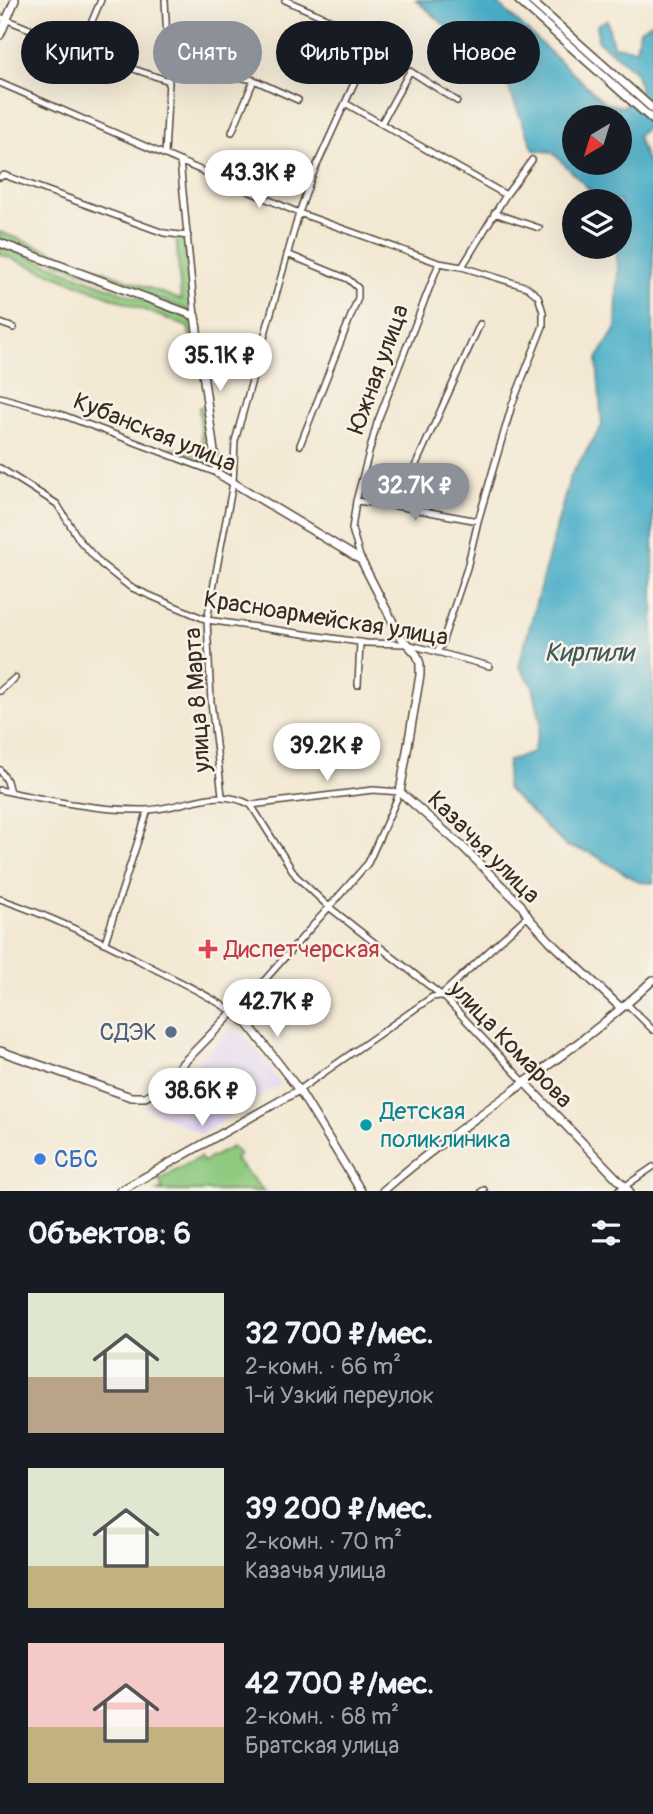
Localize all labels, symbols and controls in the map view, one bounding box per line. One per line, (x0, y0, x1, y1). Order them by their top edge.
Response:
chip: Купить (21, 21, 139, 84)
chip: Снять (153, 21, 262, 84)
chip: Фильтры (276, 21, 413, 84)
chip: Новое (427, 21, 540, 84)
north arrow (562, 105, 632, 175)
map controls (562, 105, 632, 259)
pin: 43.3K ₽ (194, 150, 324, 210)
text: 43.3K ₽ (221, 158, 297, 187)
button: layers (562, 189, 632, 259)
street label: Южная улица (342, 301, 415, 438)
pin: 35.1K ₽ (155, 334, 285, 393)
text: 35.1K ₽ (184, 341, 256, 370)
street label: Кубанская улица (69, 387, 240, 478)
pin: 32.7K ₽ (350, 463, 480, 523)
text: 32.7K ₽ (377, 471, 453, 500)
street label: Красноармейская улица (202, 585, 450, 652)
street label: улица 8 Марта (178, 627, 217, 774)
water label: Кирпили (545, 637, 637, 669)
pin: 39.2K ₽ (262, 724, 392, 783)
text: 39.2K ₽ (289, 731, 365, 760)
street label: Казачья улица (421, 785, 546, 910)
place label: Диспетчерская (223, 935, 380, 964)
marker: Диспетчерская (198, 939, 218, 959)
street label: улица Комарова (442, 974, 579, 1114)
pin: 42.7K ₽ (212, 979, 342, 1039)
text: 42.7K ₽ (239, 987, 315, 1016)
place label: СДЭК (100, 1018, 157, 1047)
marker: СДЭК (163, 1024, 179, 1040)
pin: 38.6K ₽ (137, 1068, 267, 1128)
text: 38.6K ₽ (164, 1076, 240, 1105)
place label: Детская поликлиника (379, 1097, 510, 1154)
marker: Детская поликлиника (358, 1117, 374, 1133)
place label: СБС (54, 1145, 98, 1174)
marker: СБС (32, 1151, 48, 1167)
icon: filters (587, 1214, 625, 1252)
text: Объектов: 6 (28, 1215, 191, 1252)
text: 32 700 ₽/мес. (245, 1315, 434, 1352)
icon: home (84, 1321, 168, 1405)
text: 2-комн. · 66 m² (245, 1352, 401, 1381)
text: 1-й Узкий переулок (245, 1381, 434, 1410)
text: 39 200 ₽/мес. (245, 1490, 433, 1527)
icon: home (84, 1496, 168, 1580)
text: 2-комн. · 70 m² (245, 1527, 402, 1556)
text: Казачья улица (245, 1556, 386, 1585)
text: 42 700 ₽/мес. (245, 1665, 434, 1702)
icon: home (84, 1671, 168, 1755)
text: 2-комн. · 68 m² (245, 1702, 399, 1731)
text: Братская улица (245, 1731, 399, 1760)

